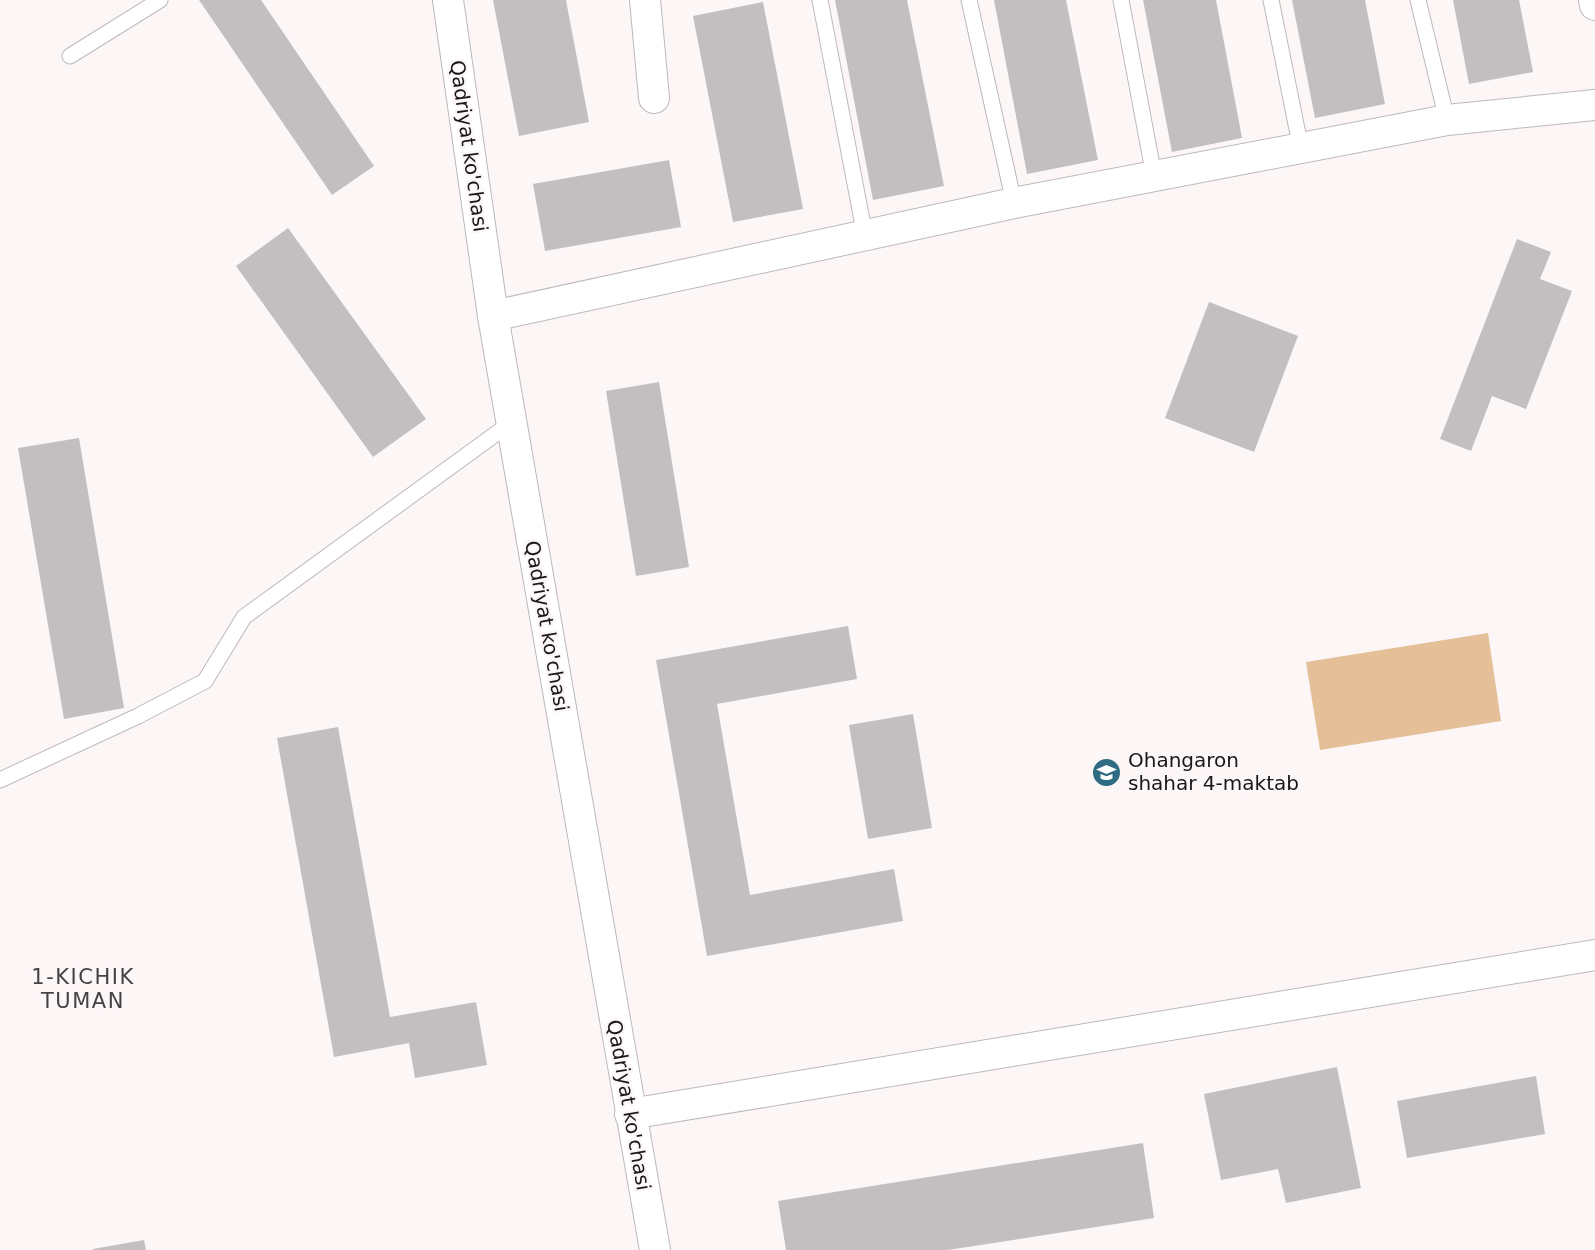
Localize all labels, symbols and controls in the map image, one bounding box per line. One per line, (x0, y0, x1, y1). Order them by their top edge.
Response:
street label: Qadriyat ko'chasi (445, 59, 493, 233)
street label: Qadriyat ko'chasi (520, 539, 574, 713)
place label: Ohangaron shahar 4-maktab (1128, 748, 1299, 795)
school or university icon: Ohangaron shahar 4-maktab (1091, 756, 1123, 788)
district label: 1-KICHIK TUMAN (31, 965, 135, 1013)
street label: Qadriyat ko'chasi (602, 1018, 656, 1192)

